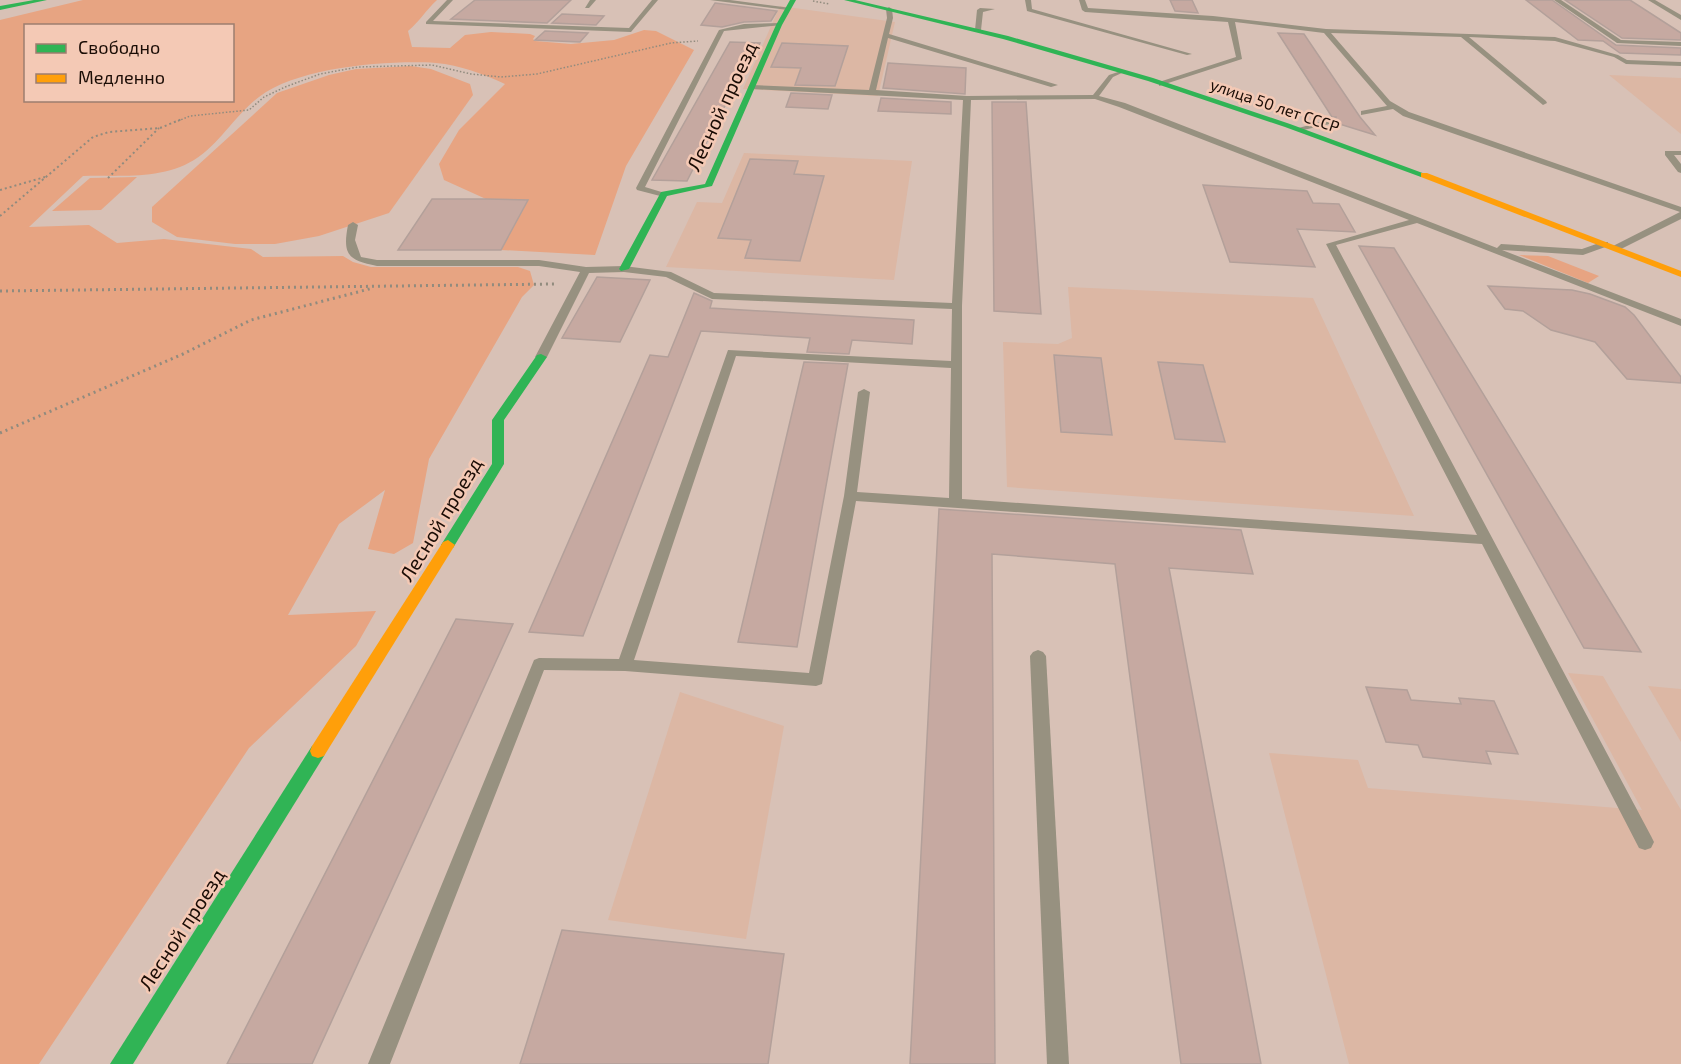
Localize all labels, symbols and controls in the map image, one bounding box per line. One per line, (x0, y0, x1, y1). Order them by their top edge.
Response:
legend (24, 24, 234, 102)
text: Свободно (78, 36, 160, 58)
street label: Лесной проезд (681, 38, 761, 174)
text: Медленно (78, 66, 165, 88)
street label: улица 50 лет СССР (1208, 74, 1342, 137)
street label: Лесной проезд (394, 453, 486, 585)
street label: Лесной проезд (133, 864, 229, 994)

